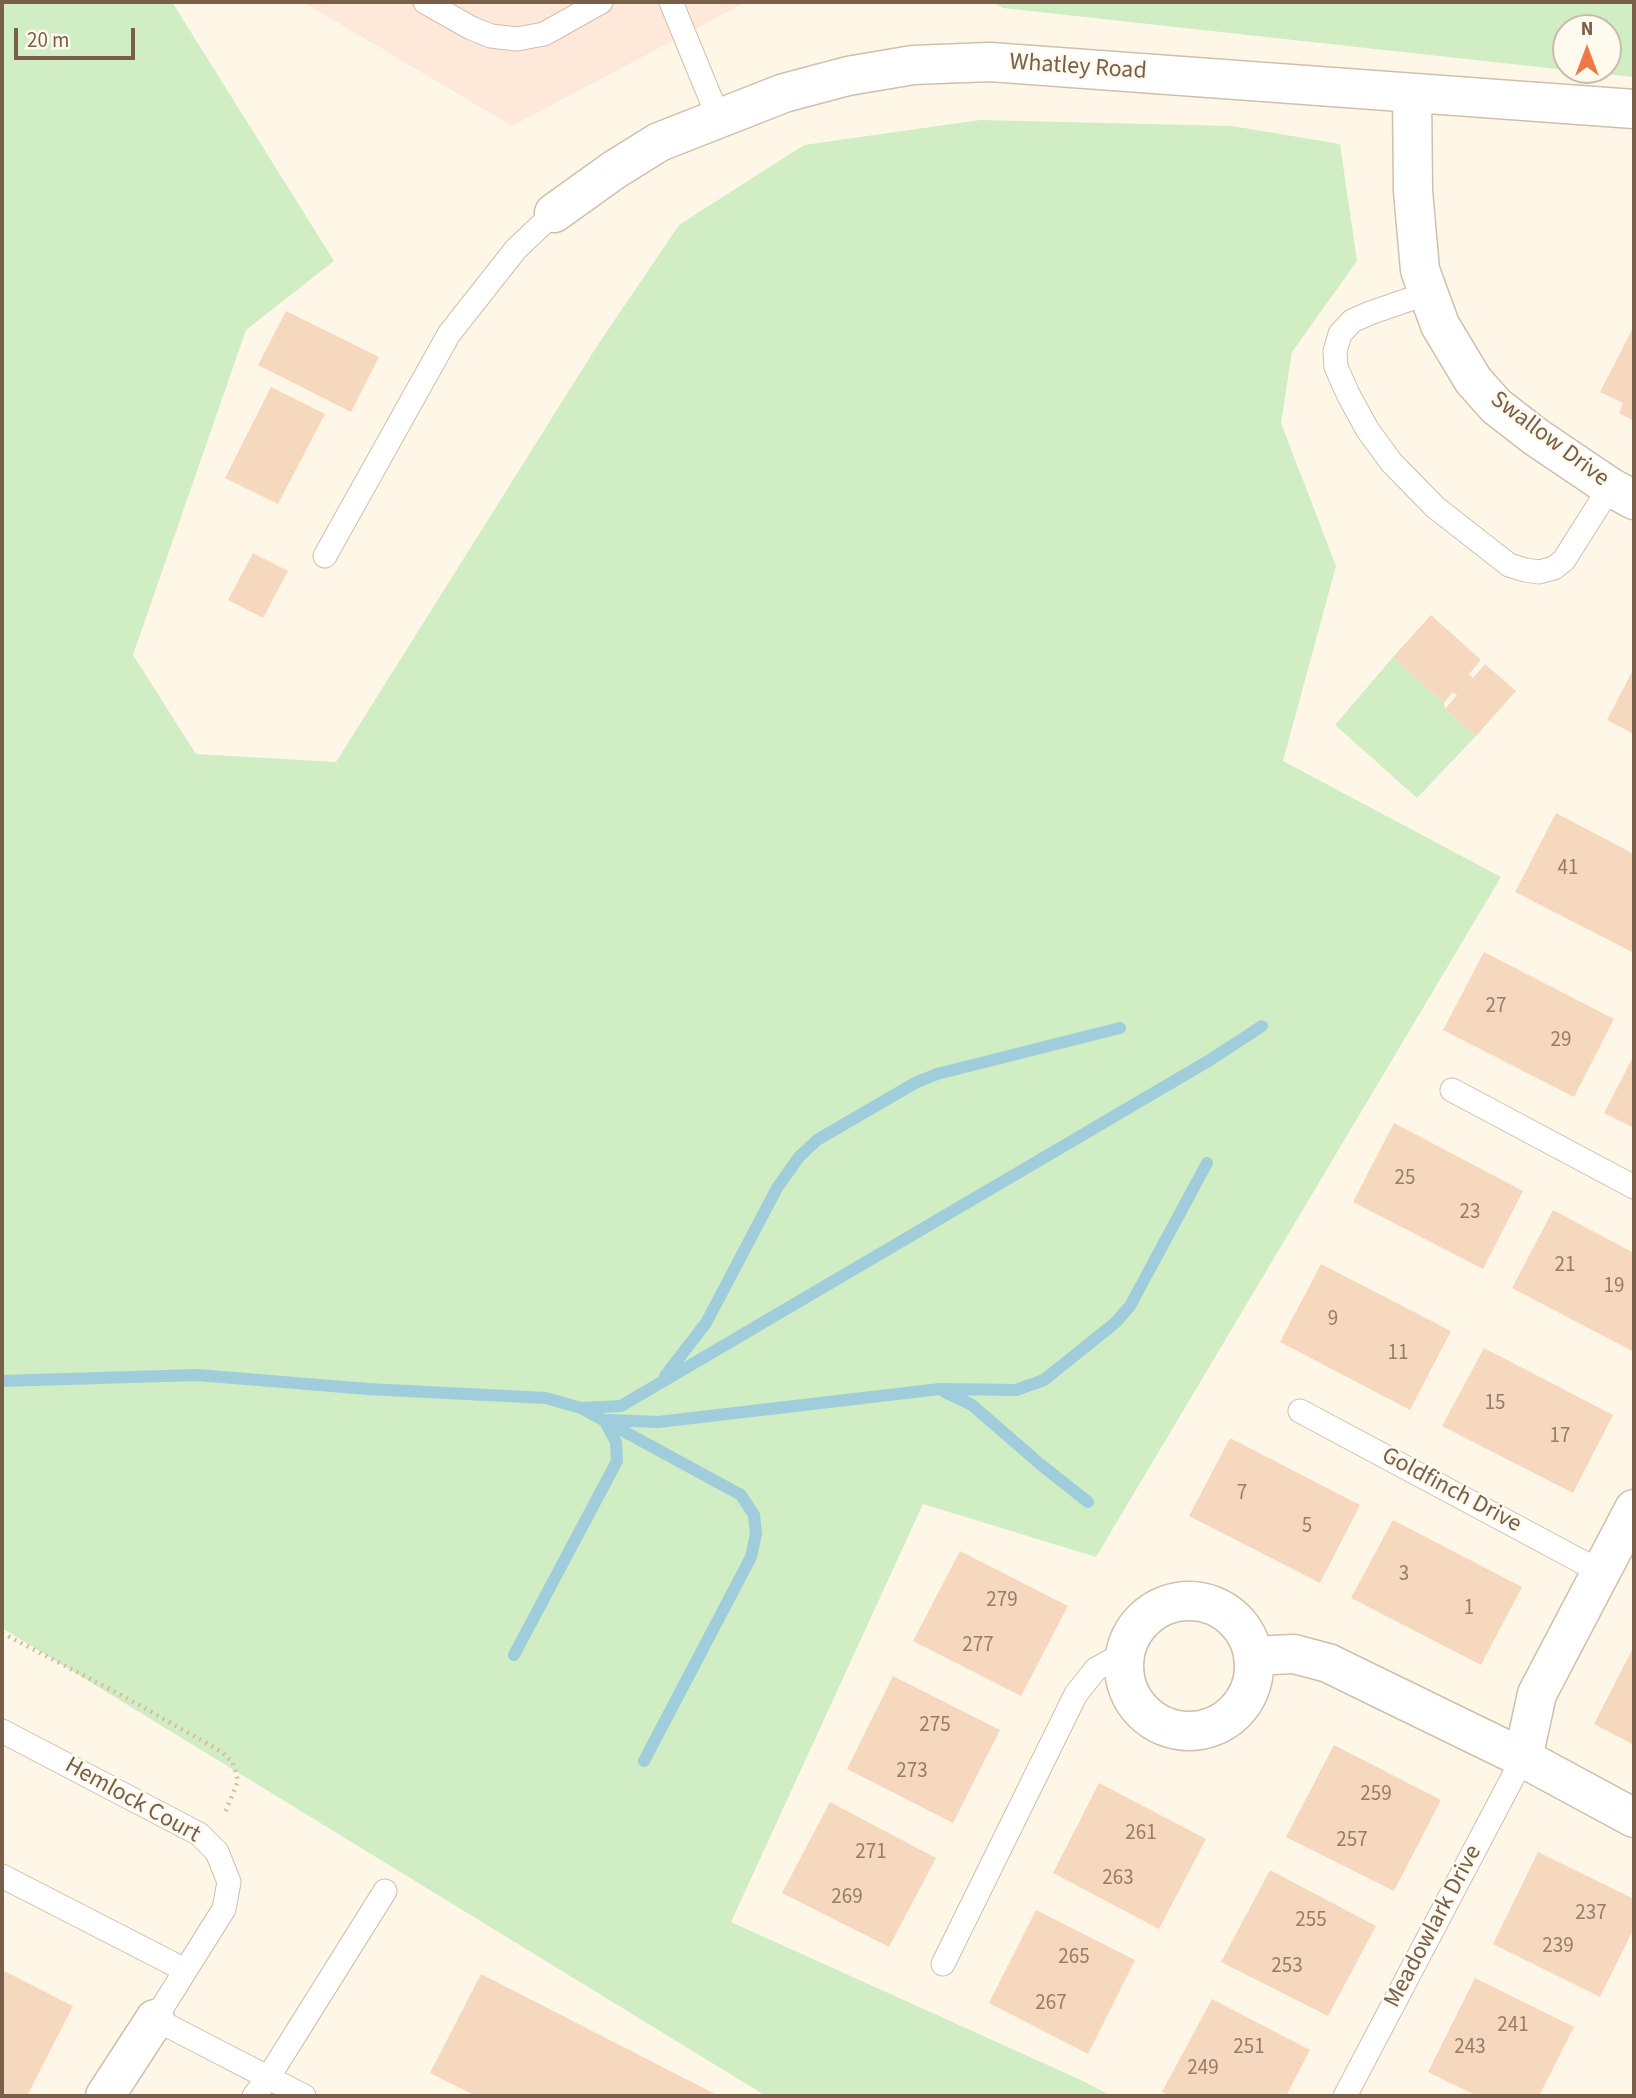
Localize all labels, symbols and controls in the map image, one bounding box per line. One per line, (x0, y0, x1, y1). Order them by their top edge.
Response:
scale bar (18, 14, 138, 58)
north arrow (1552, 14, 1622, 84)
text: N (1581, 16, 1593, 43)
text: 20 m (27, 25, 69, 55)
street label: Whatley Road (1008, 49, 1148, 87)
street label: Swallow Drive (1484, 386, 1614, 494)
house number: 41 (1558, 856, 1578, 882)
house number: 27 (1486, 994, 1506, 1020)
house number: 29 (1551, 1028, 1571, 1054)
house number: 25 (1395, 1166, 1415, 1192)
house number: 23 (1460, 1200, 1480, 1226)
house number: 21 (1555, 1253, 1575, 1279)
house number: 19 (1604, 1274, 1624, 1300)
house number: 9 (1328, 1307, 1338, 1333)
house number: 11 (1388, 1341, 1408, 1367)
house number: 15 (1485, 1391, 1505, 1417)
house number: 17 (1550, 1424, 1570, 1450)
street label: Goldfinch Drive (1376, 1442, 1526, 1540)
house number: 7 (1237, 1481, 1247, 1507)
house number: 5 (1302, 1514, 1312, 1540)
house number: 3 (1399, 1562, 1409, 1588)
house number: 279 (986, 1588, 1018, 1614)
house number: 1 (1464, 1596, 1474, 1622)
house number: 277 (962, 1633, 994, 1659)
house number: 275 (919, 1713, 951, 1739)
street label: Hemlock Court (59, 1752, 205, 1850)
house number: 273 (896, 1759, 928, 1785)
house number: 259 (1360, 1782, 1392, 1808)
house number: 261 (1125, 1821, 1157, 1847)
house number: 257 (1336, 1828, 1368, 1854)
house number: 271 (855, 1840, 887, 1866)
street label: Meadowlark Drive (1379, 1841, 1489, 2013)
house number: 263 (1102, 1866, 1134, 1892)
house number: 269 (831, 1885, 863, 1911)
house number: 237 (1575, 1901, 1607, 1927)
house number: 255 (1295, 1908, 1327, 1934)
house number: 239 (1542, 1934, 1574, 1960)
house number: 265 (1058, 1945, 1090, 1971)
house number: 253 (1271, 1954, 1303, 1980)
house number: 267 (1035, 1991, 1067, 2017)
house number: 241 (1497, 2013, 1529, 2039)
house number: 251 (1233, 2035, 1265, 2061)
house number: 243 (1454, 2035, 1486, 2061)
house number: 249 (1187, 2056, 1219, 2082)

